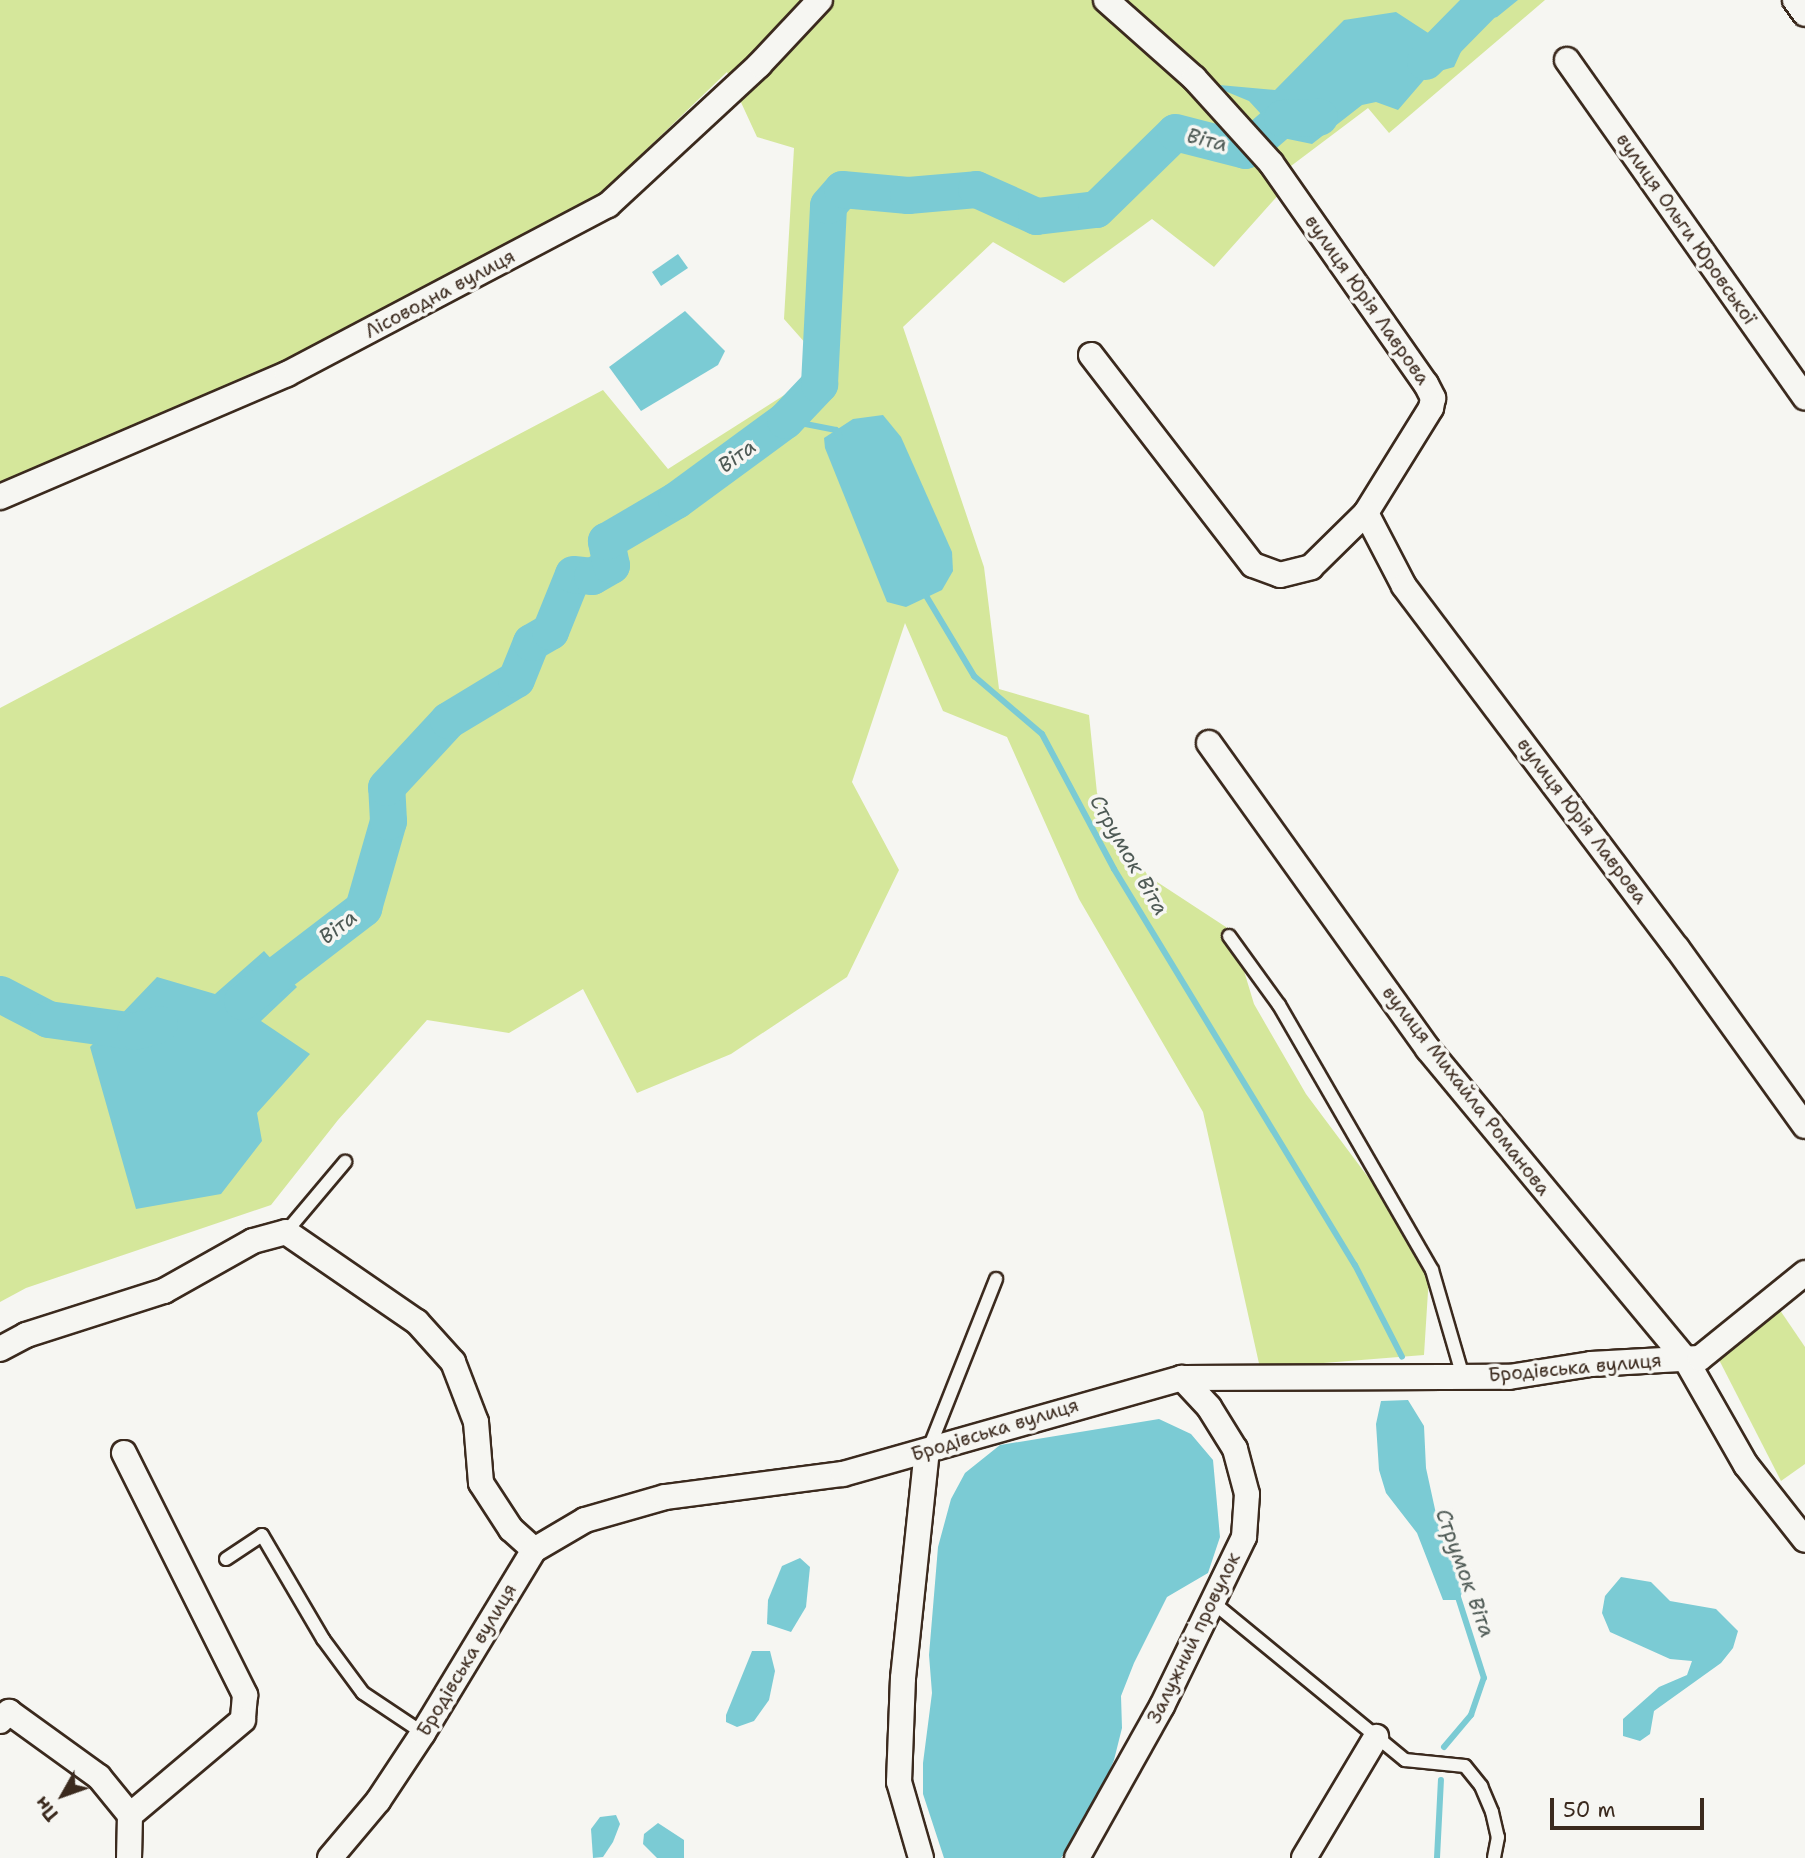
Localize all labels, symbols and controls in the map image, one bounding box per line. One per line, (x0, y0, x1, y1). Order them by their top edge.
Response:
water label: Віта (1184, 123, 1230, 157)
street label: вулиця Ольги Юровської (1611, 129, 1761, 329)
street label: вулиця Юрія Лаврова (1300, 211, 1434, 389)
street label: Лісоводна вулиця (361, 245, 519, 343)
water label: Віта (713, 434, 761, 478)
street label: вулиця Юрія Лаврова (1512, 733, 1652, 909)
water label: Струмок Віта (1084, 790, 1174, 920)
water label: Віта (314, 904, 362, 950)
street label: вулиця Михайла Романова (1377, 982, 1555, 1200)
street label: Бродівська вулиця (1487, 1349, 1663, 1387)
street label: Бродівська вулиця (908, 1394, 1082, 1466)
water label: Струмок Віта (1430, 1505, 1500, 1641)
street label: Залужний провулок (1143, 1549, 1245, 1727)
street label: Бродівська вулиця (412, 1580, 522, 1740)
north arrow (28, 1760, 98, 1830)
scale bar (1553, 1784, 1707, 1828)
text: Пн (29, 1791, 64, 1826)
text: 50 m (1563, 1796, 1616, 1824)

